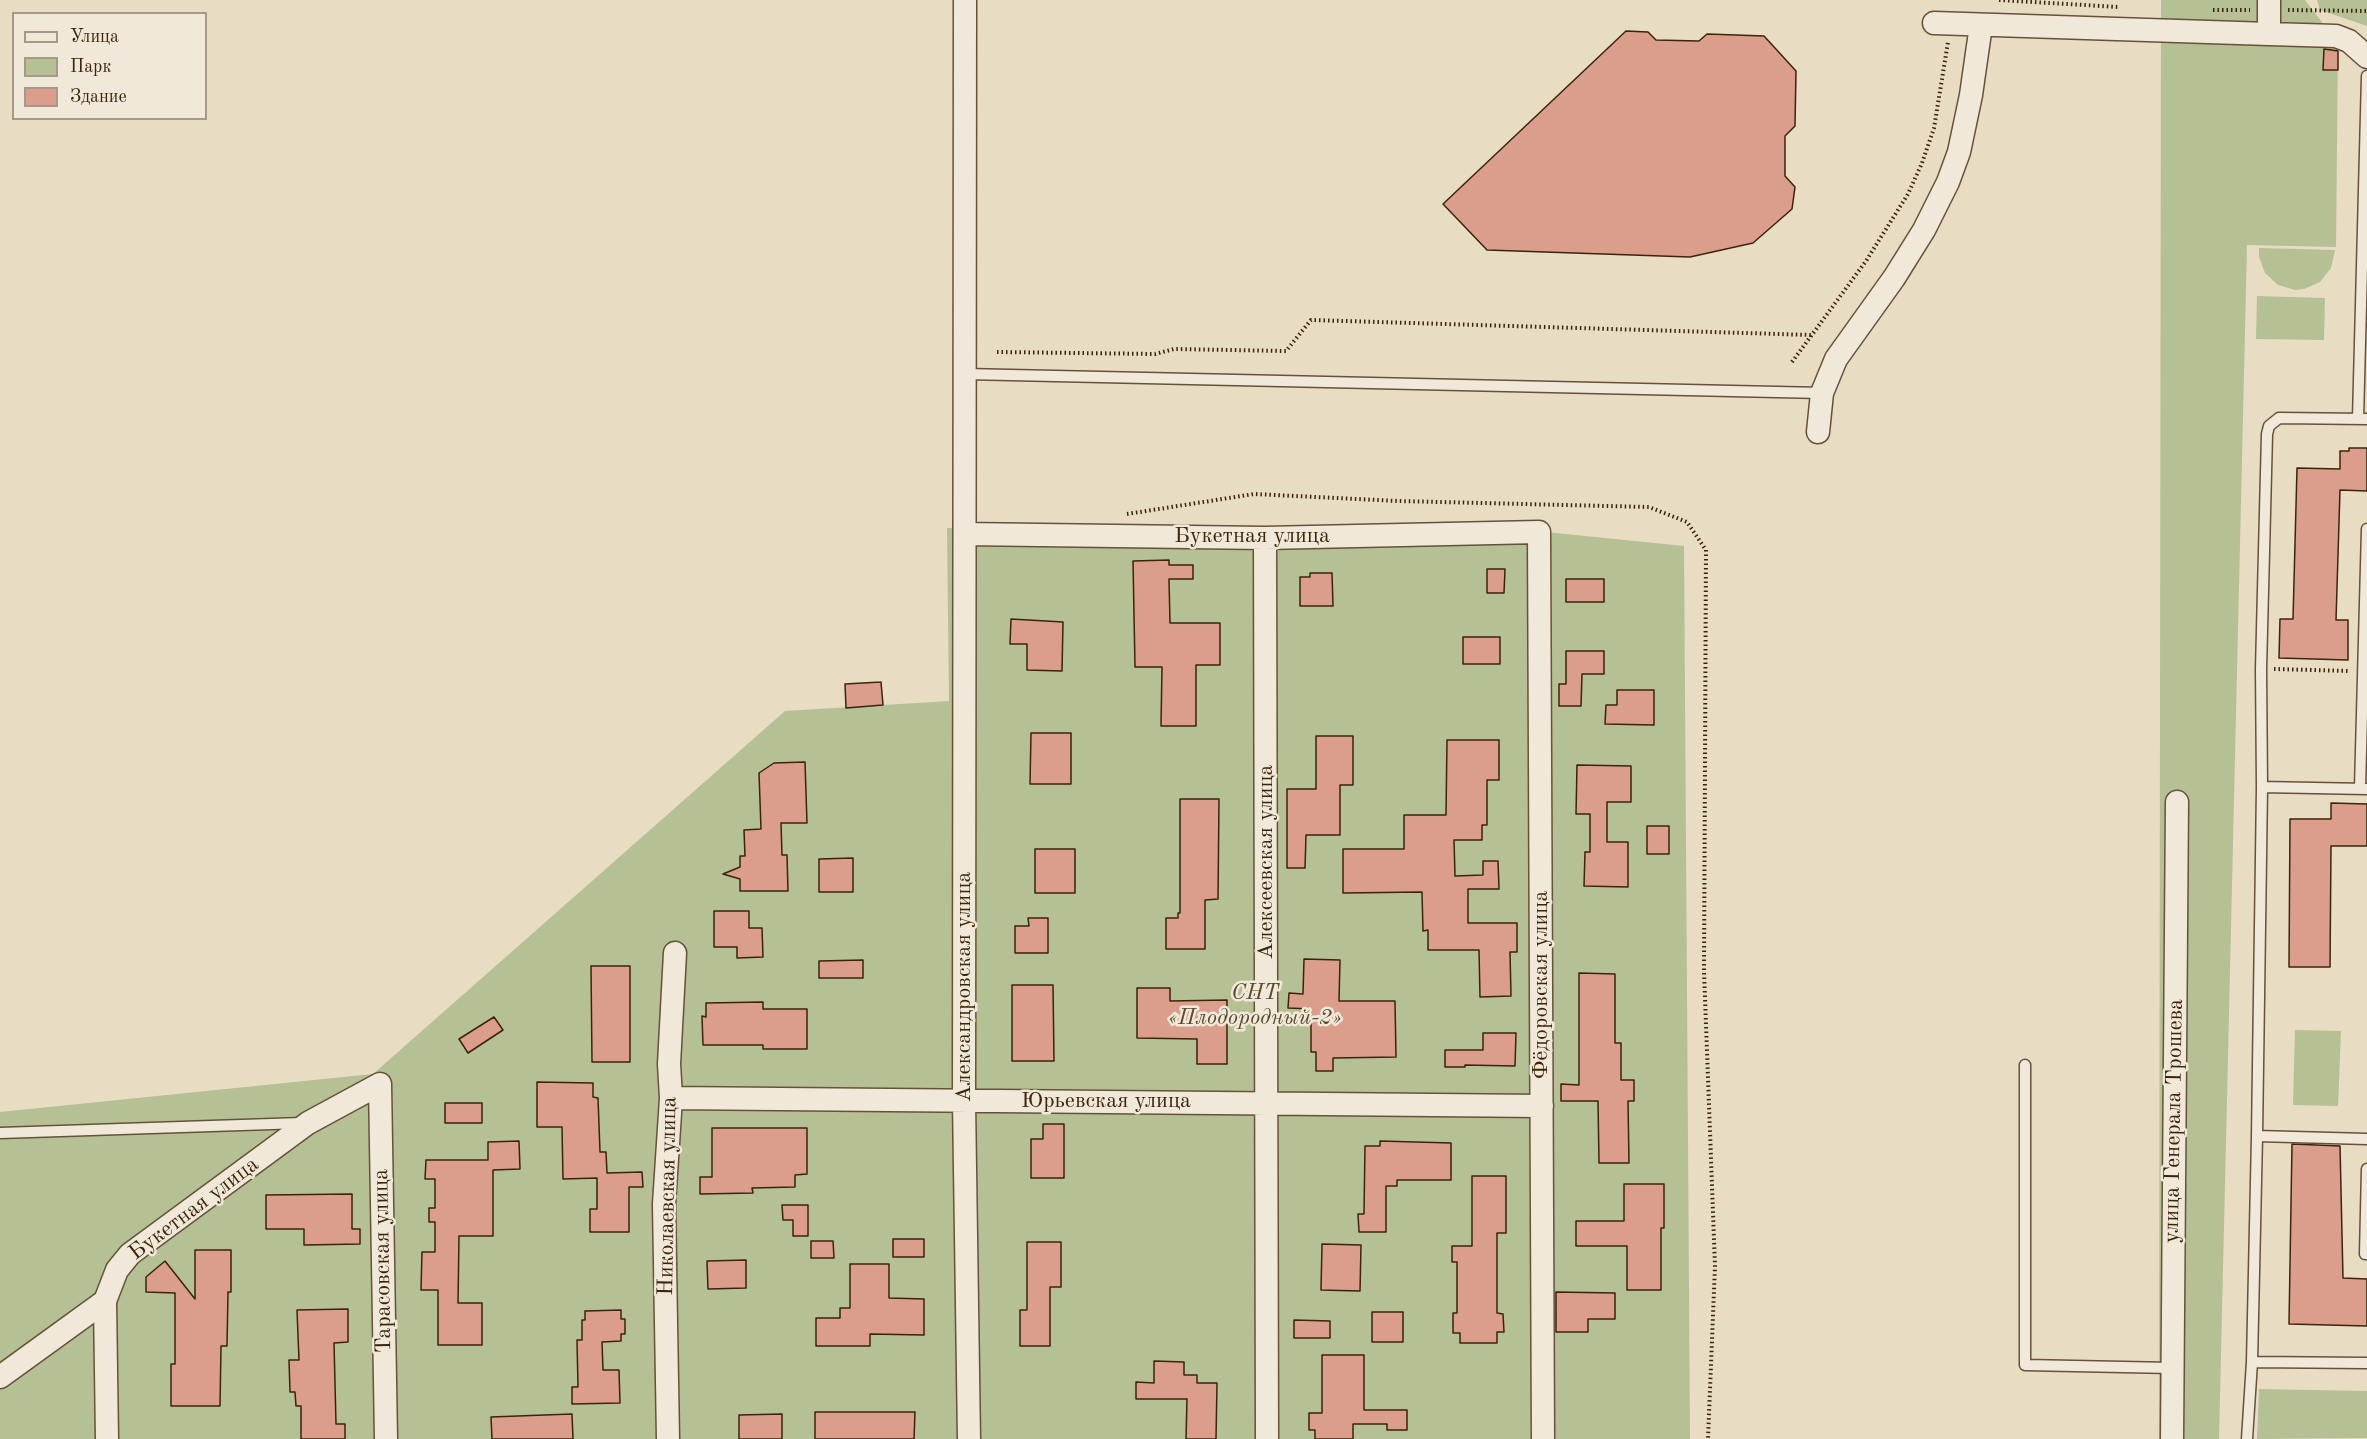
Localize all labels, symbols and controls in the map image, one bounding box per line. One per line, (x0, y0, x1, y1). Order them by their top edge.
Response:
legend (12, 12, 207, 120)
text: Улица (70, 28, 119, 46)
text: Парк (70, 58, 111, 76)
text: Здание (70, 88, 127, 106)
street label: Букетная улица (1174, 523, 1330, 549)
street label: Алексеевская улица (1253, 765, 1279, 959)
street label: Александровская улица (951, 872, 977, 1102)
street label: Фёдоровская улица (1528, 891, 1554, 1079)
park label: СНТ «Плодородный-2» (1168, 980, 1342, 1032)
street label: улица Генерала Трошева (2159, 999, 2189, 1243)
street label: Юрьевская улица (1021, 1088, 1191, 1114)
street label: Николаевская улица (653, 1096, 683, 1296)
street label: Букетная улица (124, 1152, 264, 1266)
street label: Тарасовская улица (368, 1169, 398, 1353)

